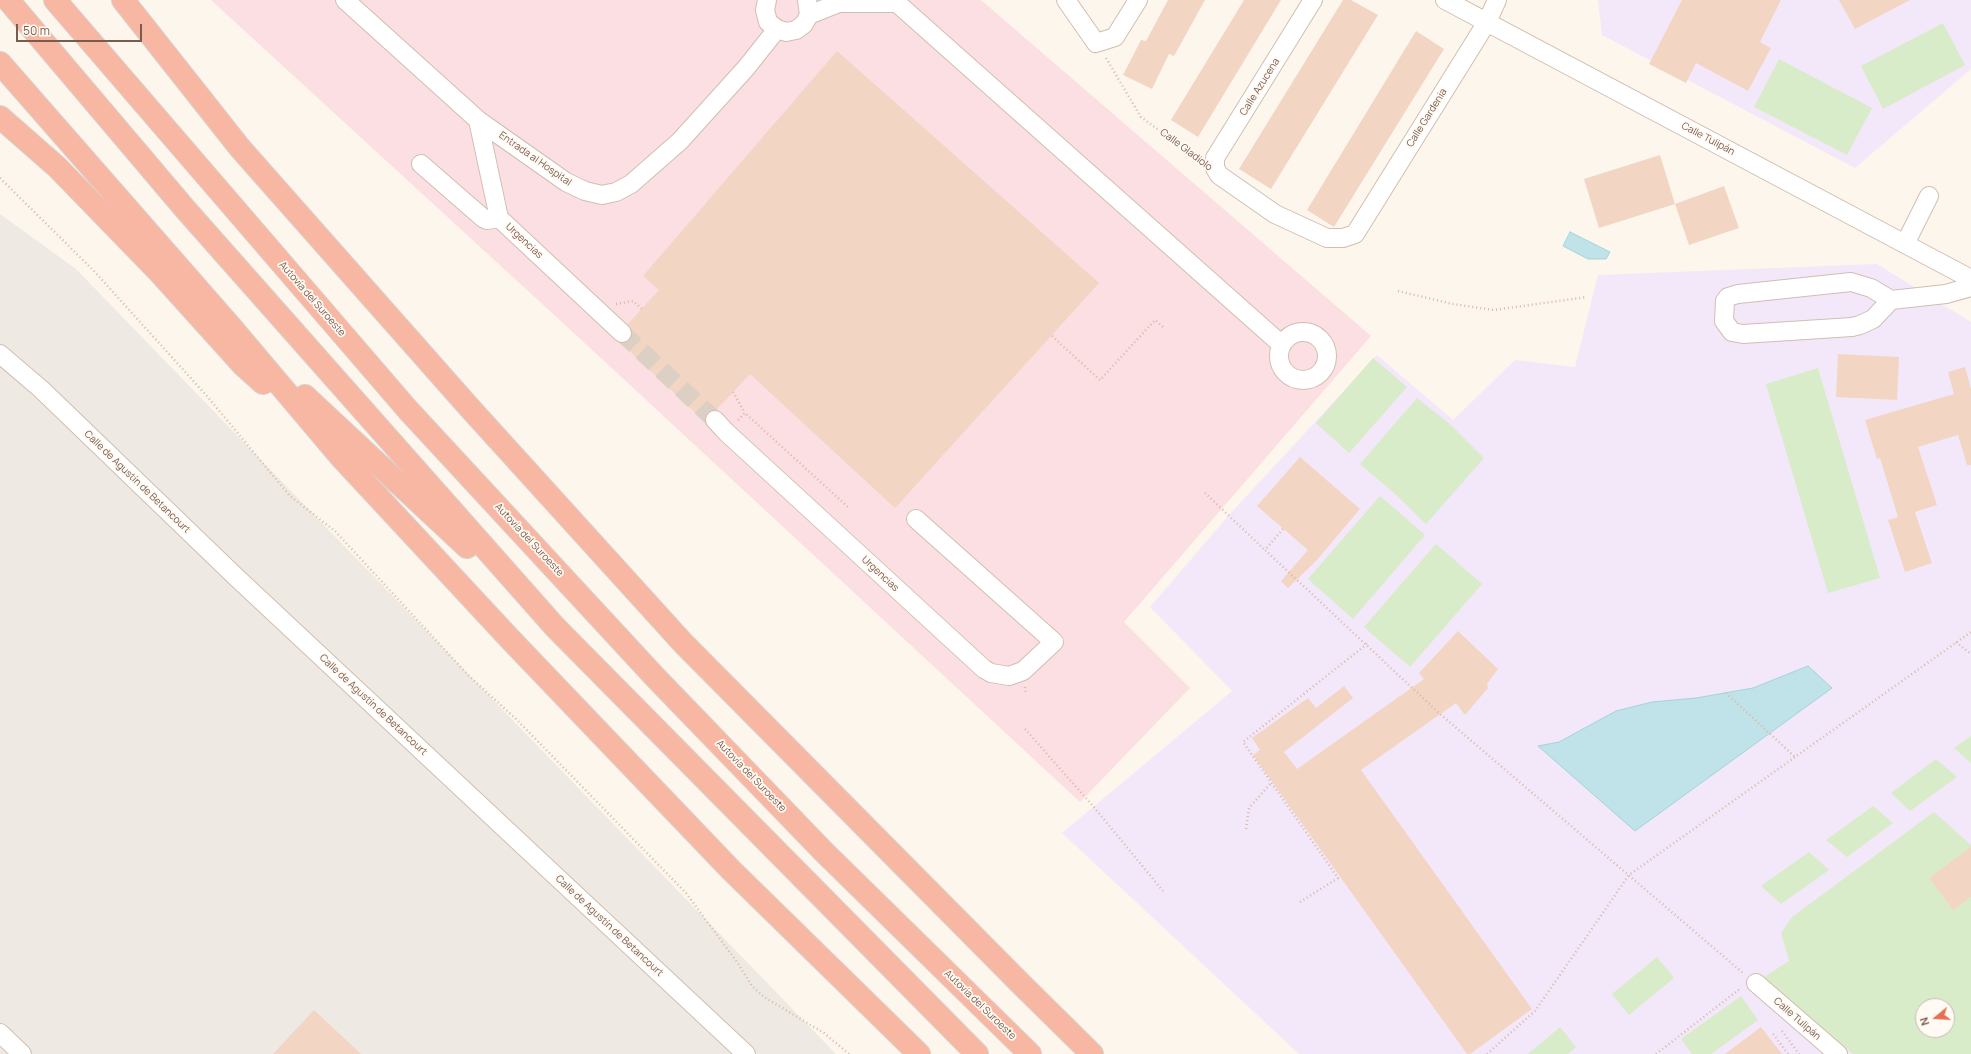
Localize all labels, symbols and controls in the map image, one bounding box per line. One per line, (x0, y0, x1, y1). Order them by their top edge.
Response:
scale bar (18, 16, 144, 42)
text: 50 m (23, 22, 50, 39)
street label: Calle Azucena (1238, 56, 1282, 118)
street label: Calle Gardenia (1404, 87, 1450, 149)
street label: Calle Tulipán (1679, 120, 1737, 158)
street label: Calle Gladiolo (1157, 126, 1215, 174)
street label: Entrada al Hospital (496, 129, 574, 189)
street label: Urgencias (503, 221, 545, 261)
street label: Autovía del Suroeste (276, 259, 348, 339)
street label: Calle de Agustín de Betancourt (81, 428, 193, 536)
street label: Autovía del Suroeste (492, 501, 566, 579)
street label: Urgencias (859, 554, 901, 594)
street label: Calle de Agustín de Betancourt (317, 652, 429, 758)
street label: Autovía del Suroeste (714, 738, 788, 814)
street label: Calle de Agustín de Betancourt (553, 873, 665, 979)
street label: Autovía del Suroeste (942, 968, 1018, 1042)
street label: Calle Tulipán (1771, 995, 1823, 1043)
north arrow (1915, 998, 1955, 1038)
text: N (1916, 1015, 1932, 1028)

